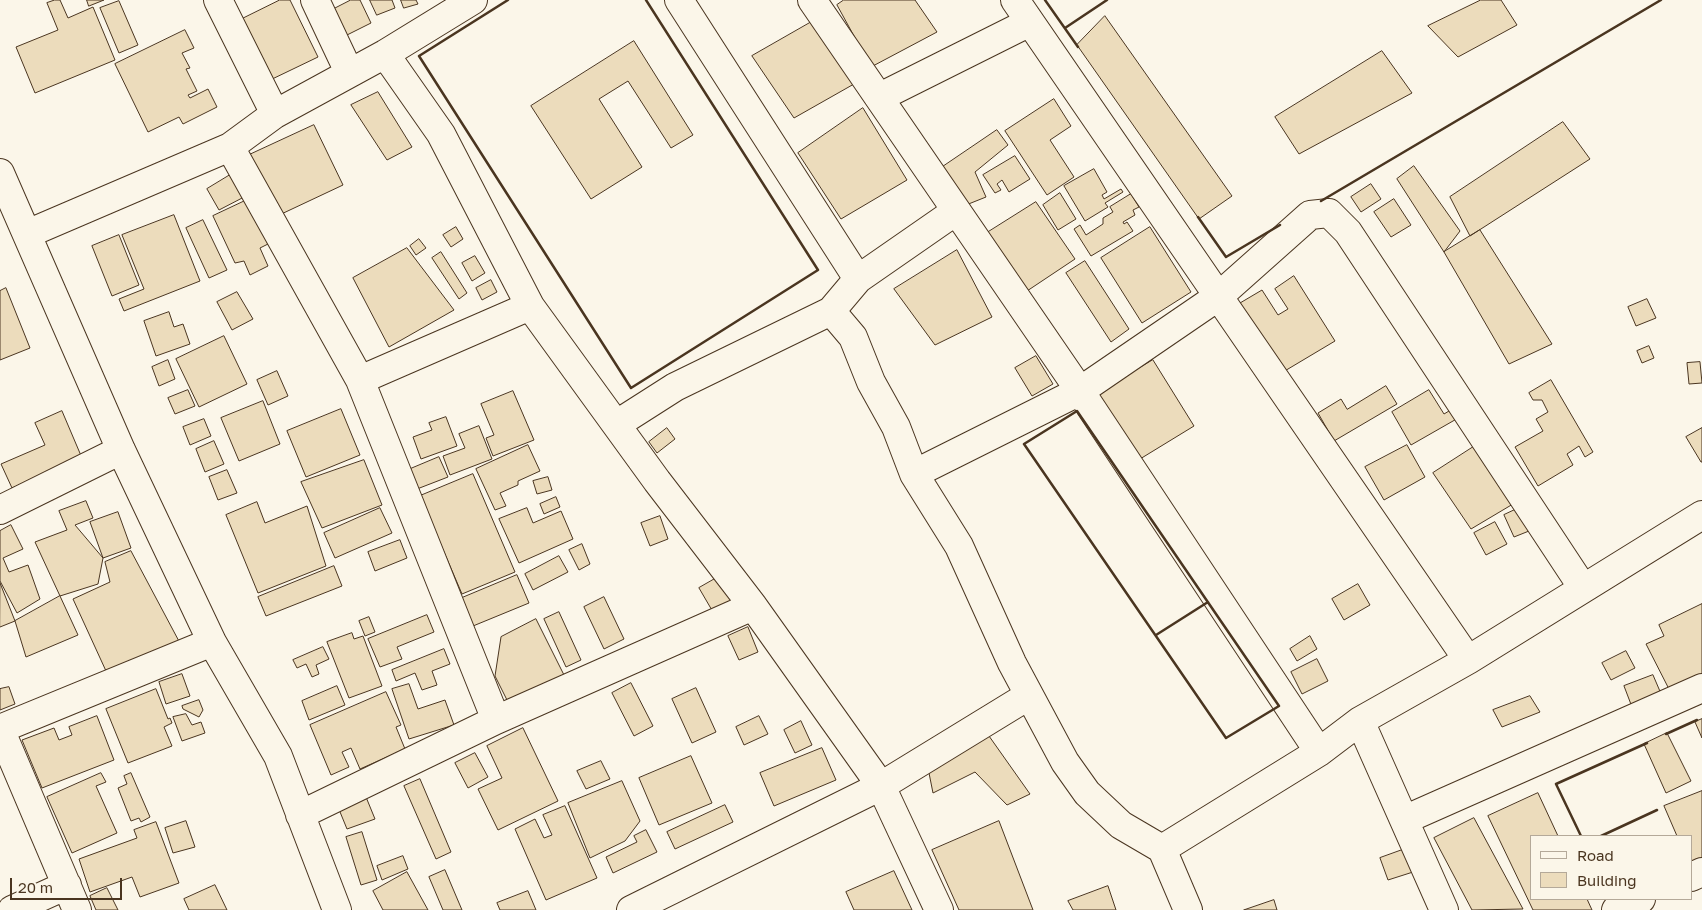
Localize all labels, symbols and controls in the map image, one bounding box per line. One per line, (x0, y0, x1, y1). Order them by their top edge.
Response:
legend (1530, 835, 1692, 900)
text: Road (1577, 846, 1614, 864)
scale bar (12, 868, 125, 900)
text: Building (1577, 871, 1637, 889)
text: 20 m (18, 878, 53, 896)

